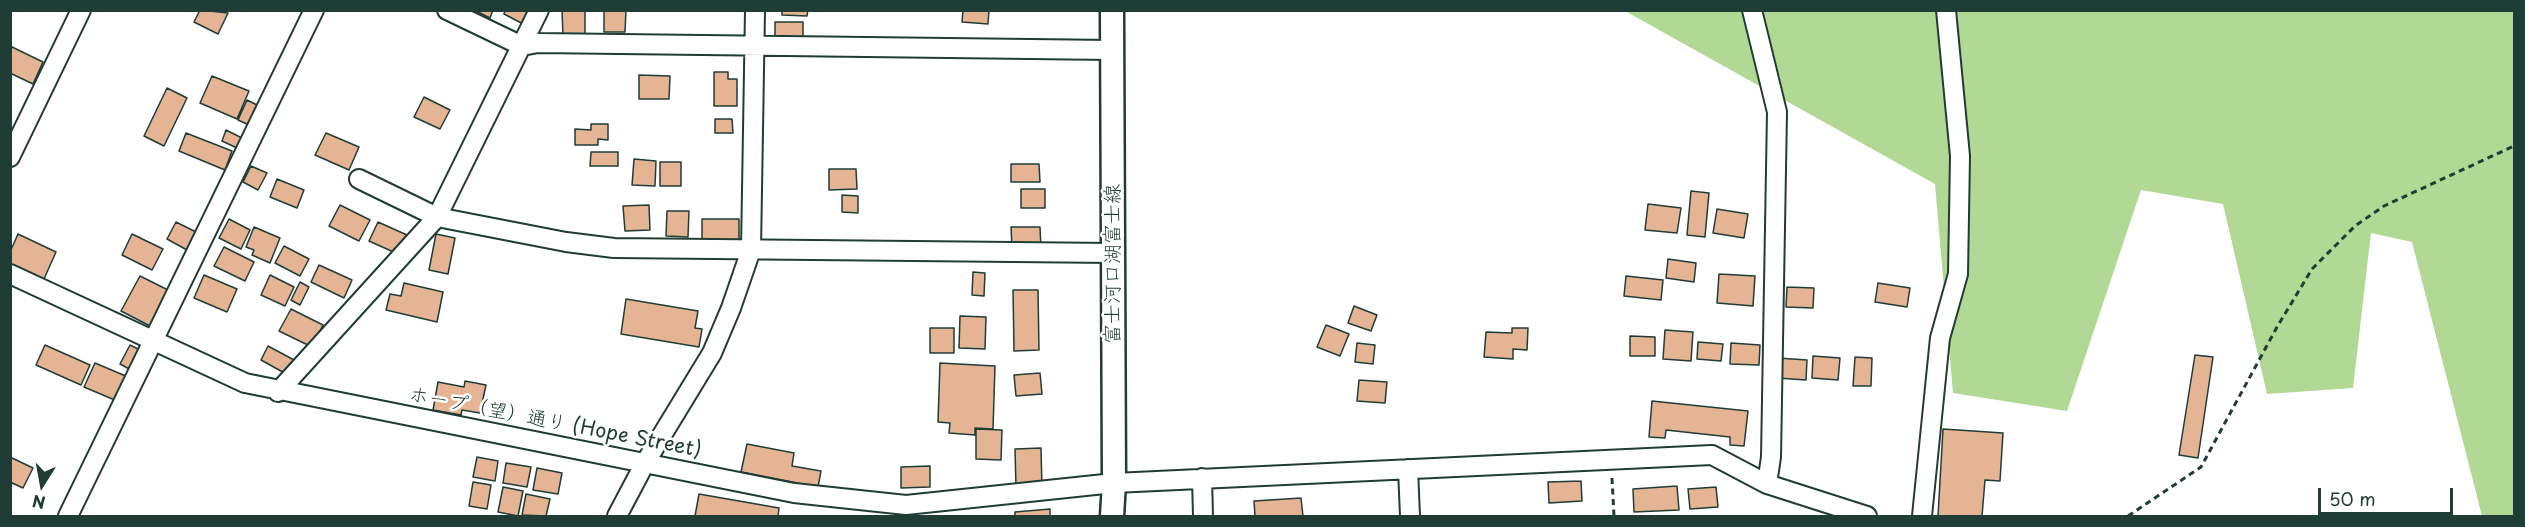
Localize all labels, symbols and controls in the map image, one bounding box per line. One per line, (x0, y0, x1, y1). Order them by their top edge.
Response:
street label: 富士河口湖富士線 (1101, 184, 1125, 344)
street label: ホープ（望）通り (Hope Street) (407, 383, 703, 463)
north arrow (12, 455, 72, 515)
scale bar (2321, 476, 2456, 514)
text: 50 m (2329, 485, 2376, 512)
text: N (30, 490, 47, 516)

